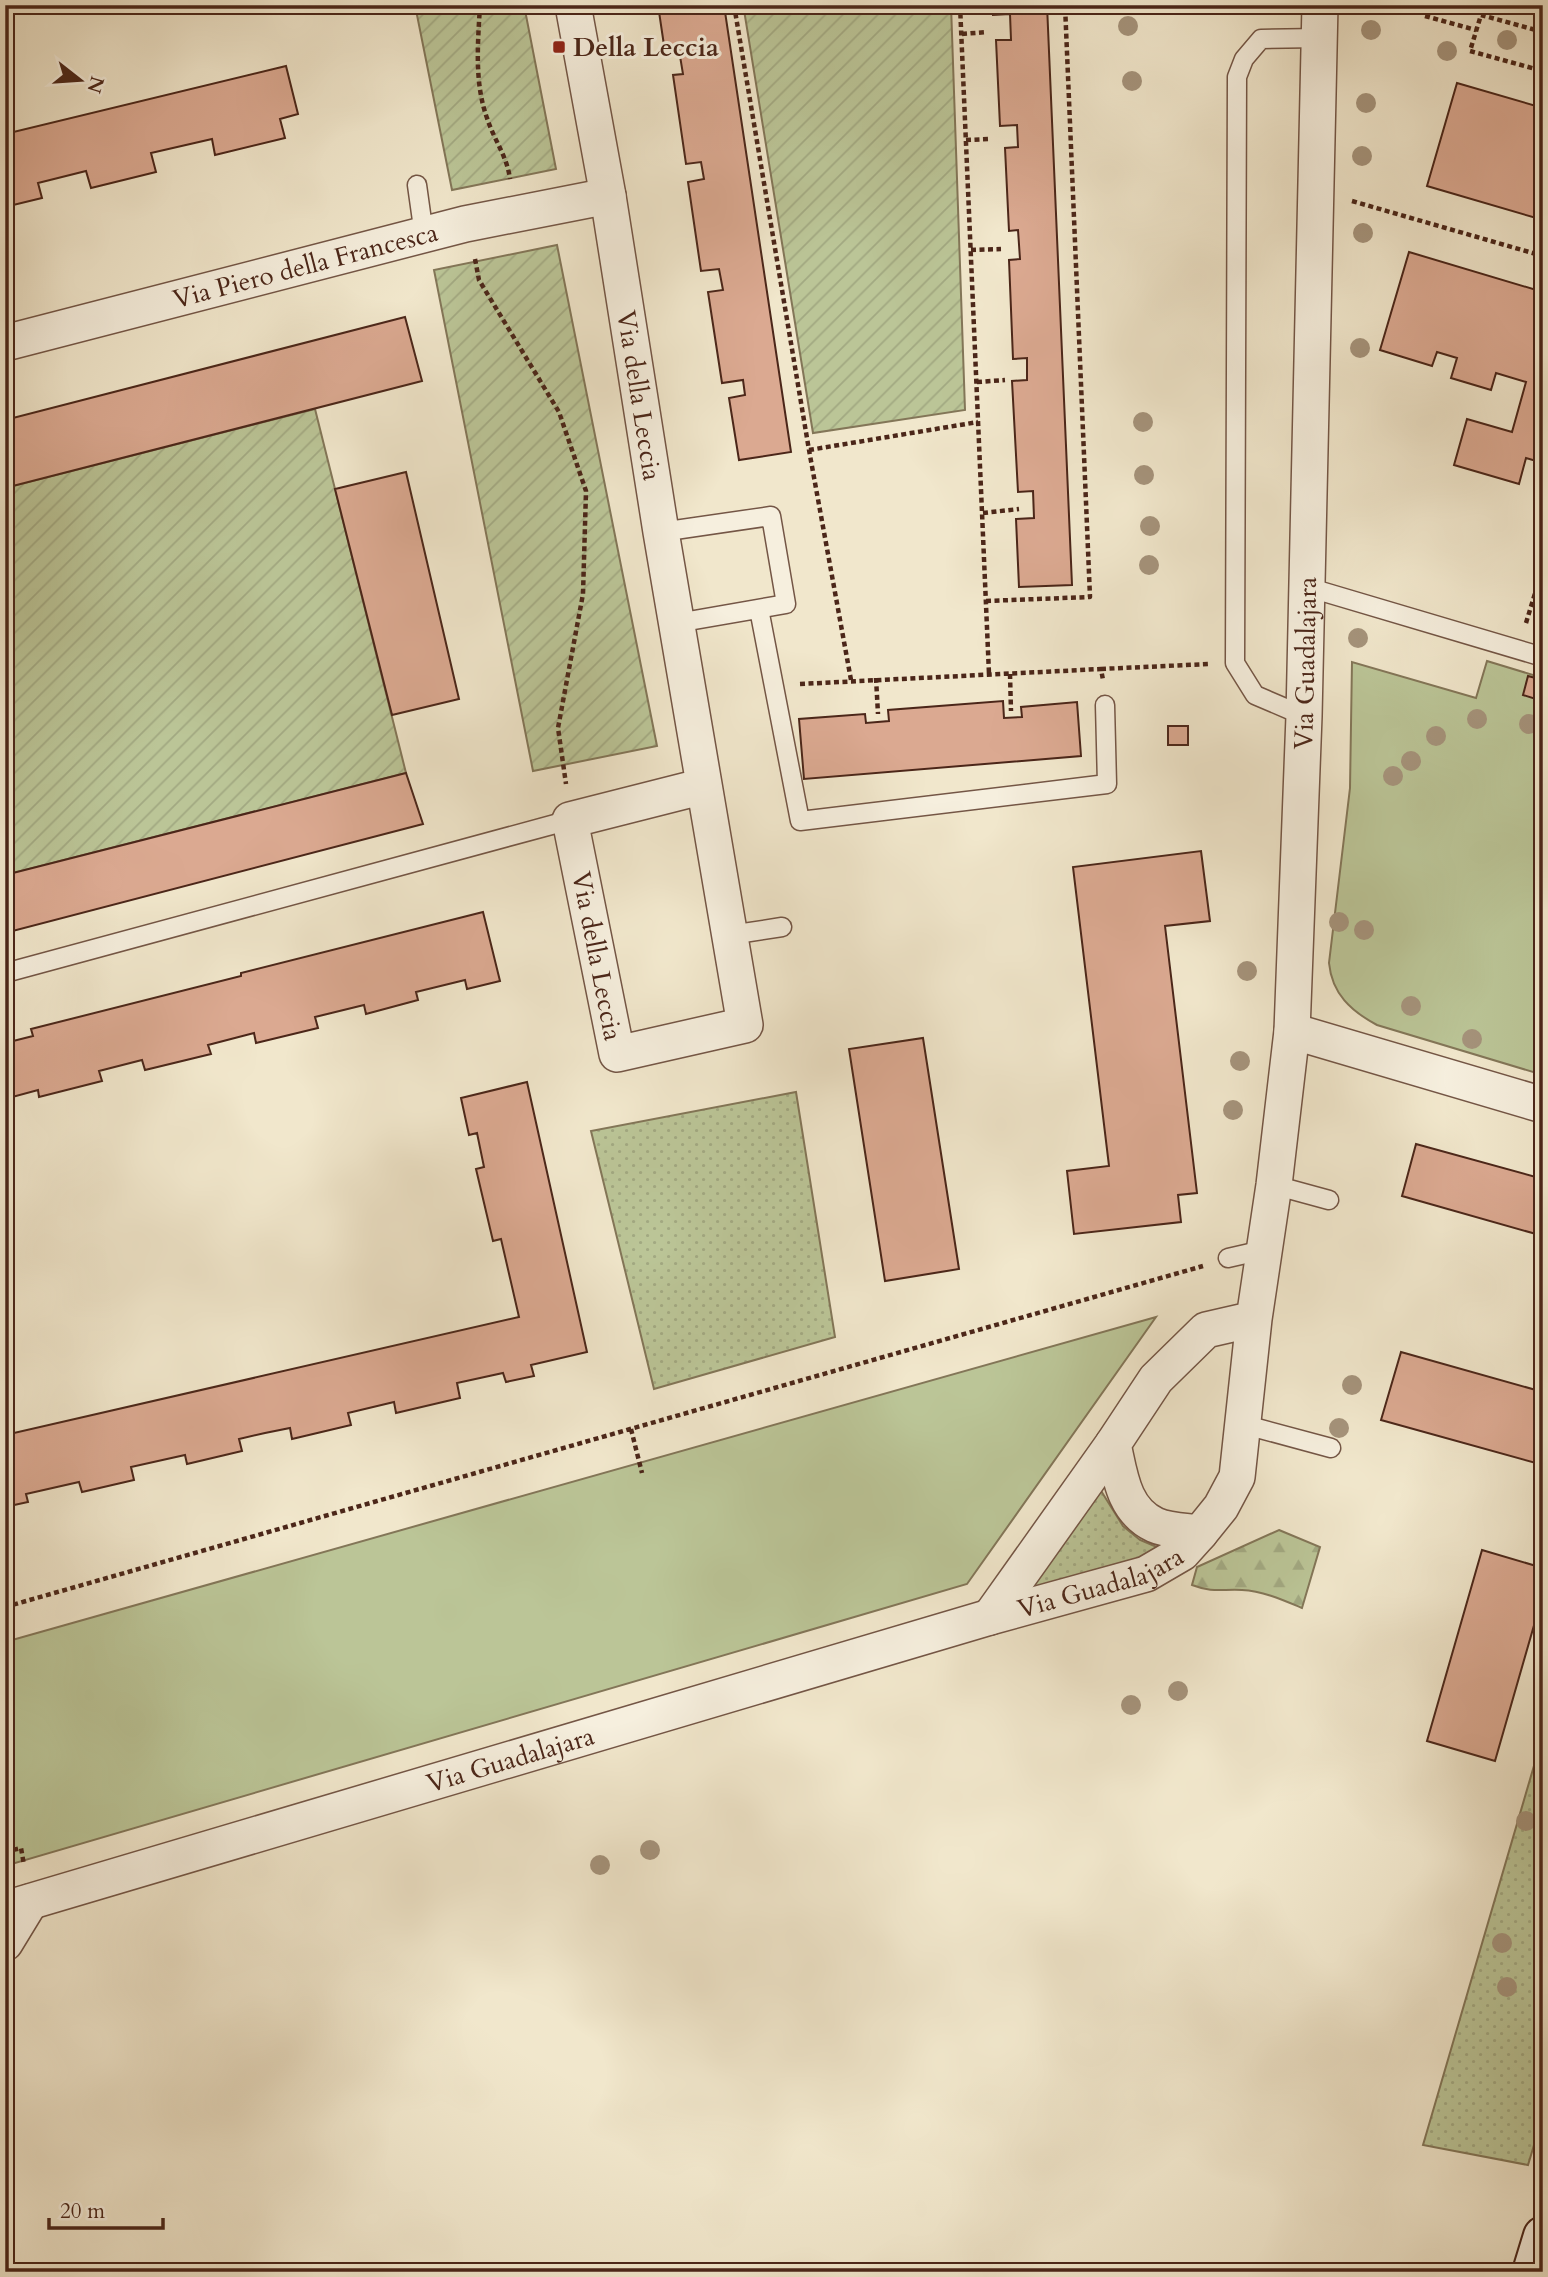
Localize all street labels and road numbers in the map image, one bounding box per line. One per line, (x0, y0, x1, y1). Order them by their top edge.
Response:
street label: Via Piero della Francesca (169, 214, 441, 316)
street label: Via della Leccia (609, 308, 670, 483)
street label: Via Guadalajara (1285, 576, 1325, 750)
street label: Via della Leccia (563, 868, 631, 1044)
street label: Via Guadalajara (1013, 1539, 1190, 1626)
street label: Via Guadalajara (422, 1718, 598, 1801)

